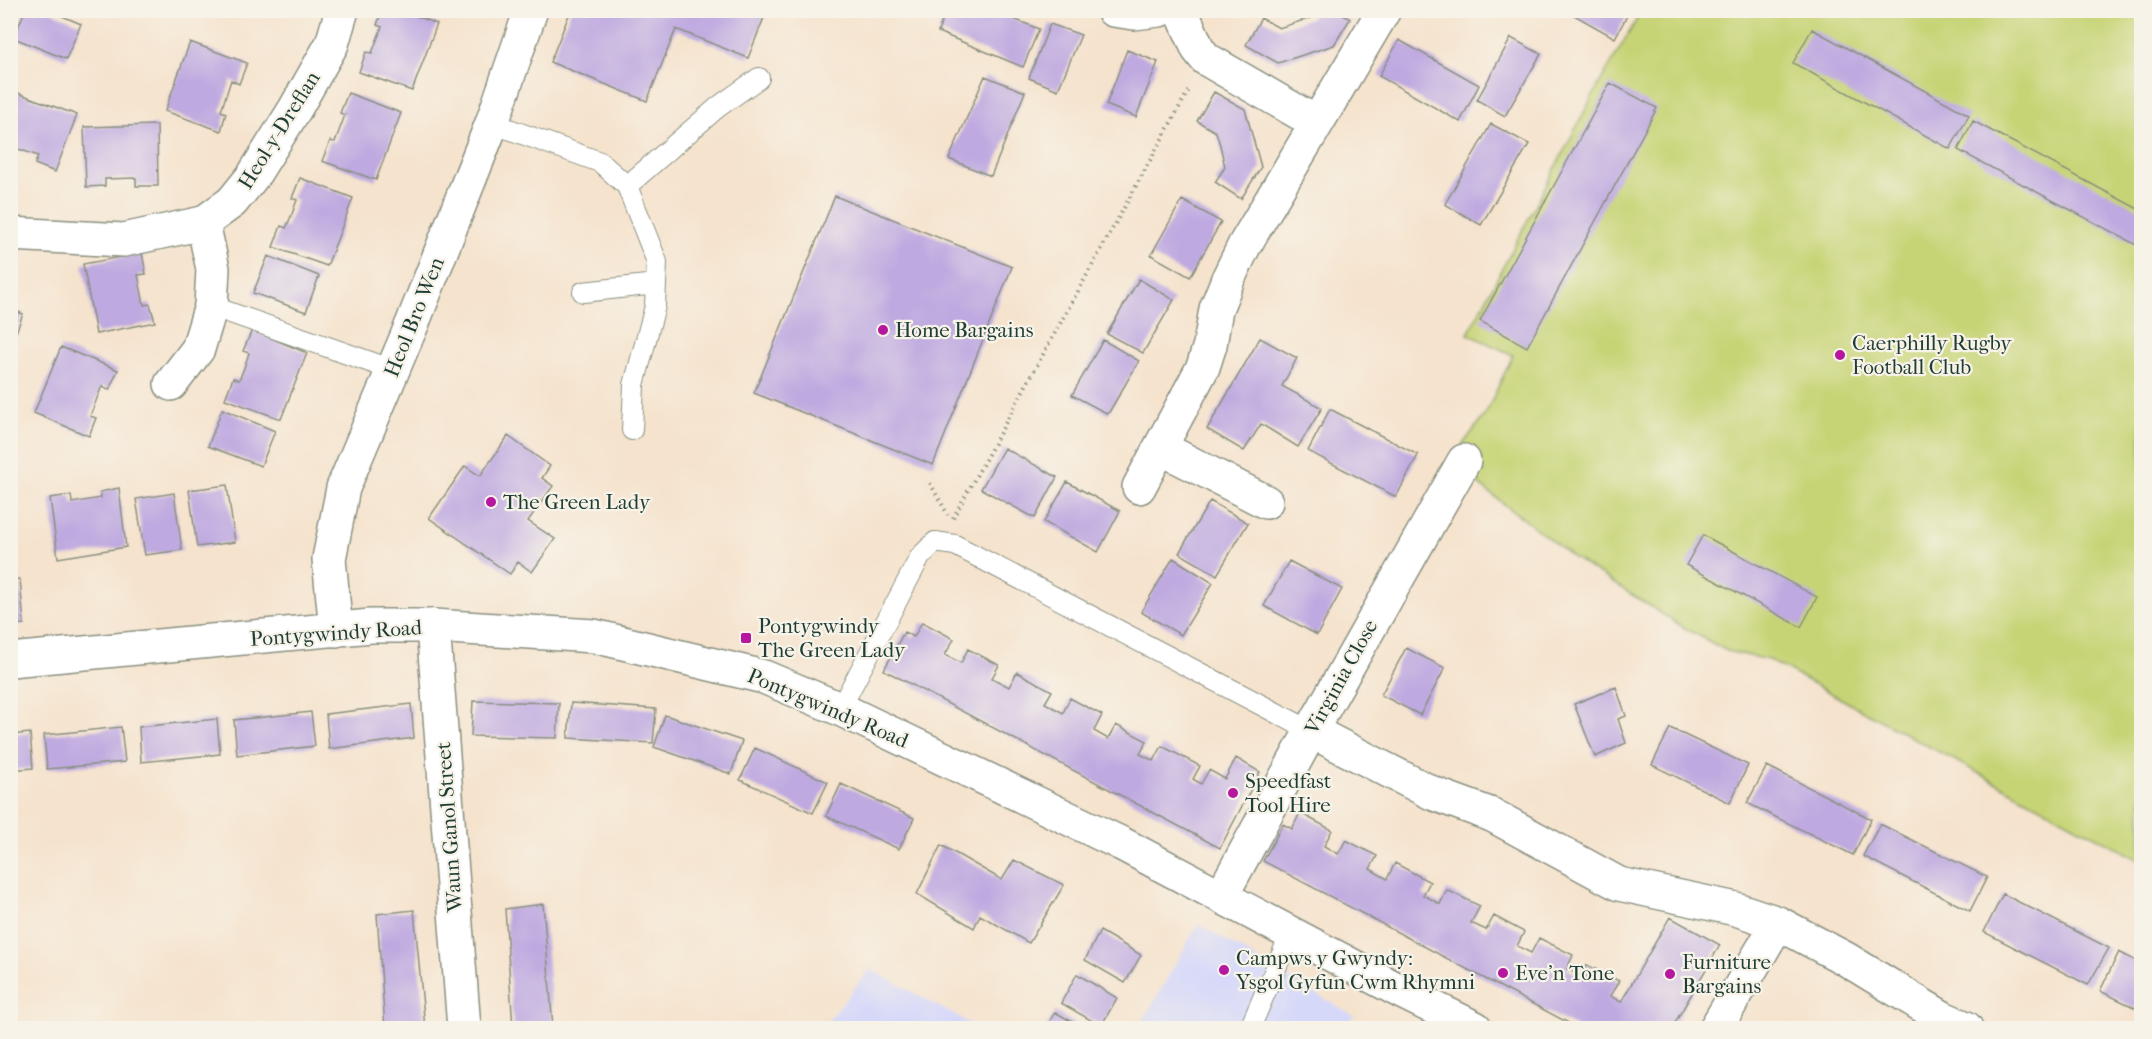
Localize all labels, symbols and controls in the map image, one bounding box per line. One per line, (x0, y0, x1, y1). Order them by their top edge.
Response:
street label: Heol-y-Dreflan (233, 67, 325, 193)
street label: Heol Bro Wen (379, 254, 449, 380)
place label: Home Bargains (895, 318, 1034, 342)
marker: Home Bargains (876, 323, 890, 337)
place label: Caerphilly Rugby Football Club (1852, 331, 2012, 379)
marker: Caerphilly Rugby Football Club (1833, 348, 1847, 362)
place label: The Green Lady (503, 490, 651, 514)
marker: The Green Lady (484, 495, 498, 509)
place label: Pontygwindy The Green Lady (758, 614, 906, 662)
street label: Pontygwindy Road (249, 615, 423, 651)
street label: Virginia Close (1299, 615, 1382, 739)
marker: Pontygwindy The Green Lady (739, 631, 753, 645)
street label: Pontygwindy Road (744, 663, 913, 753)
street label: Waun Ganol Street (431, 741, 467, 914)
place label: Speedfast Tool Hire (1245, 769, 1332, 817)
marker: Speedfast Tool Hire (1226, 786, 1240, 800)
place label: Campws y Gwyndy: Ysgol Gyfun Cwm Rhymni (1235, 946, 1475, 994)
place label: Furniture Bargains (1682, 950, 1771, 998)
place label: Eve'n Tone (1515, 961, 1614, 985)
marker: Campws y Gwyndy: Ysgol Gyfun Cwm Rhymni (1217, 963, 1231, 977)
marker: Eve'n Tone (1496, 966, 1510, 980)
marker: Furniture Bargains (1663, 967, 1677, 981)

